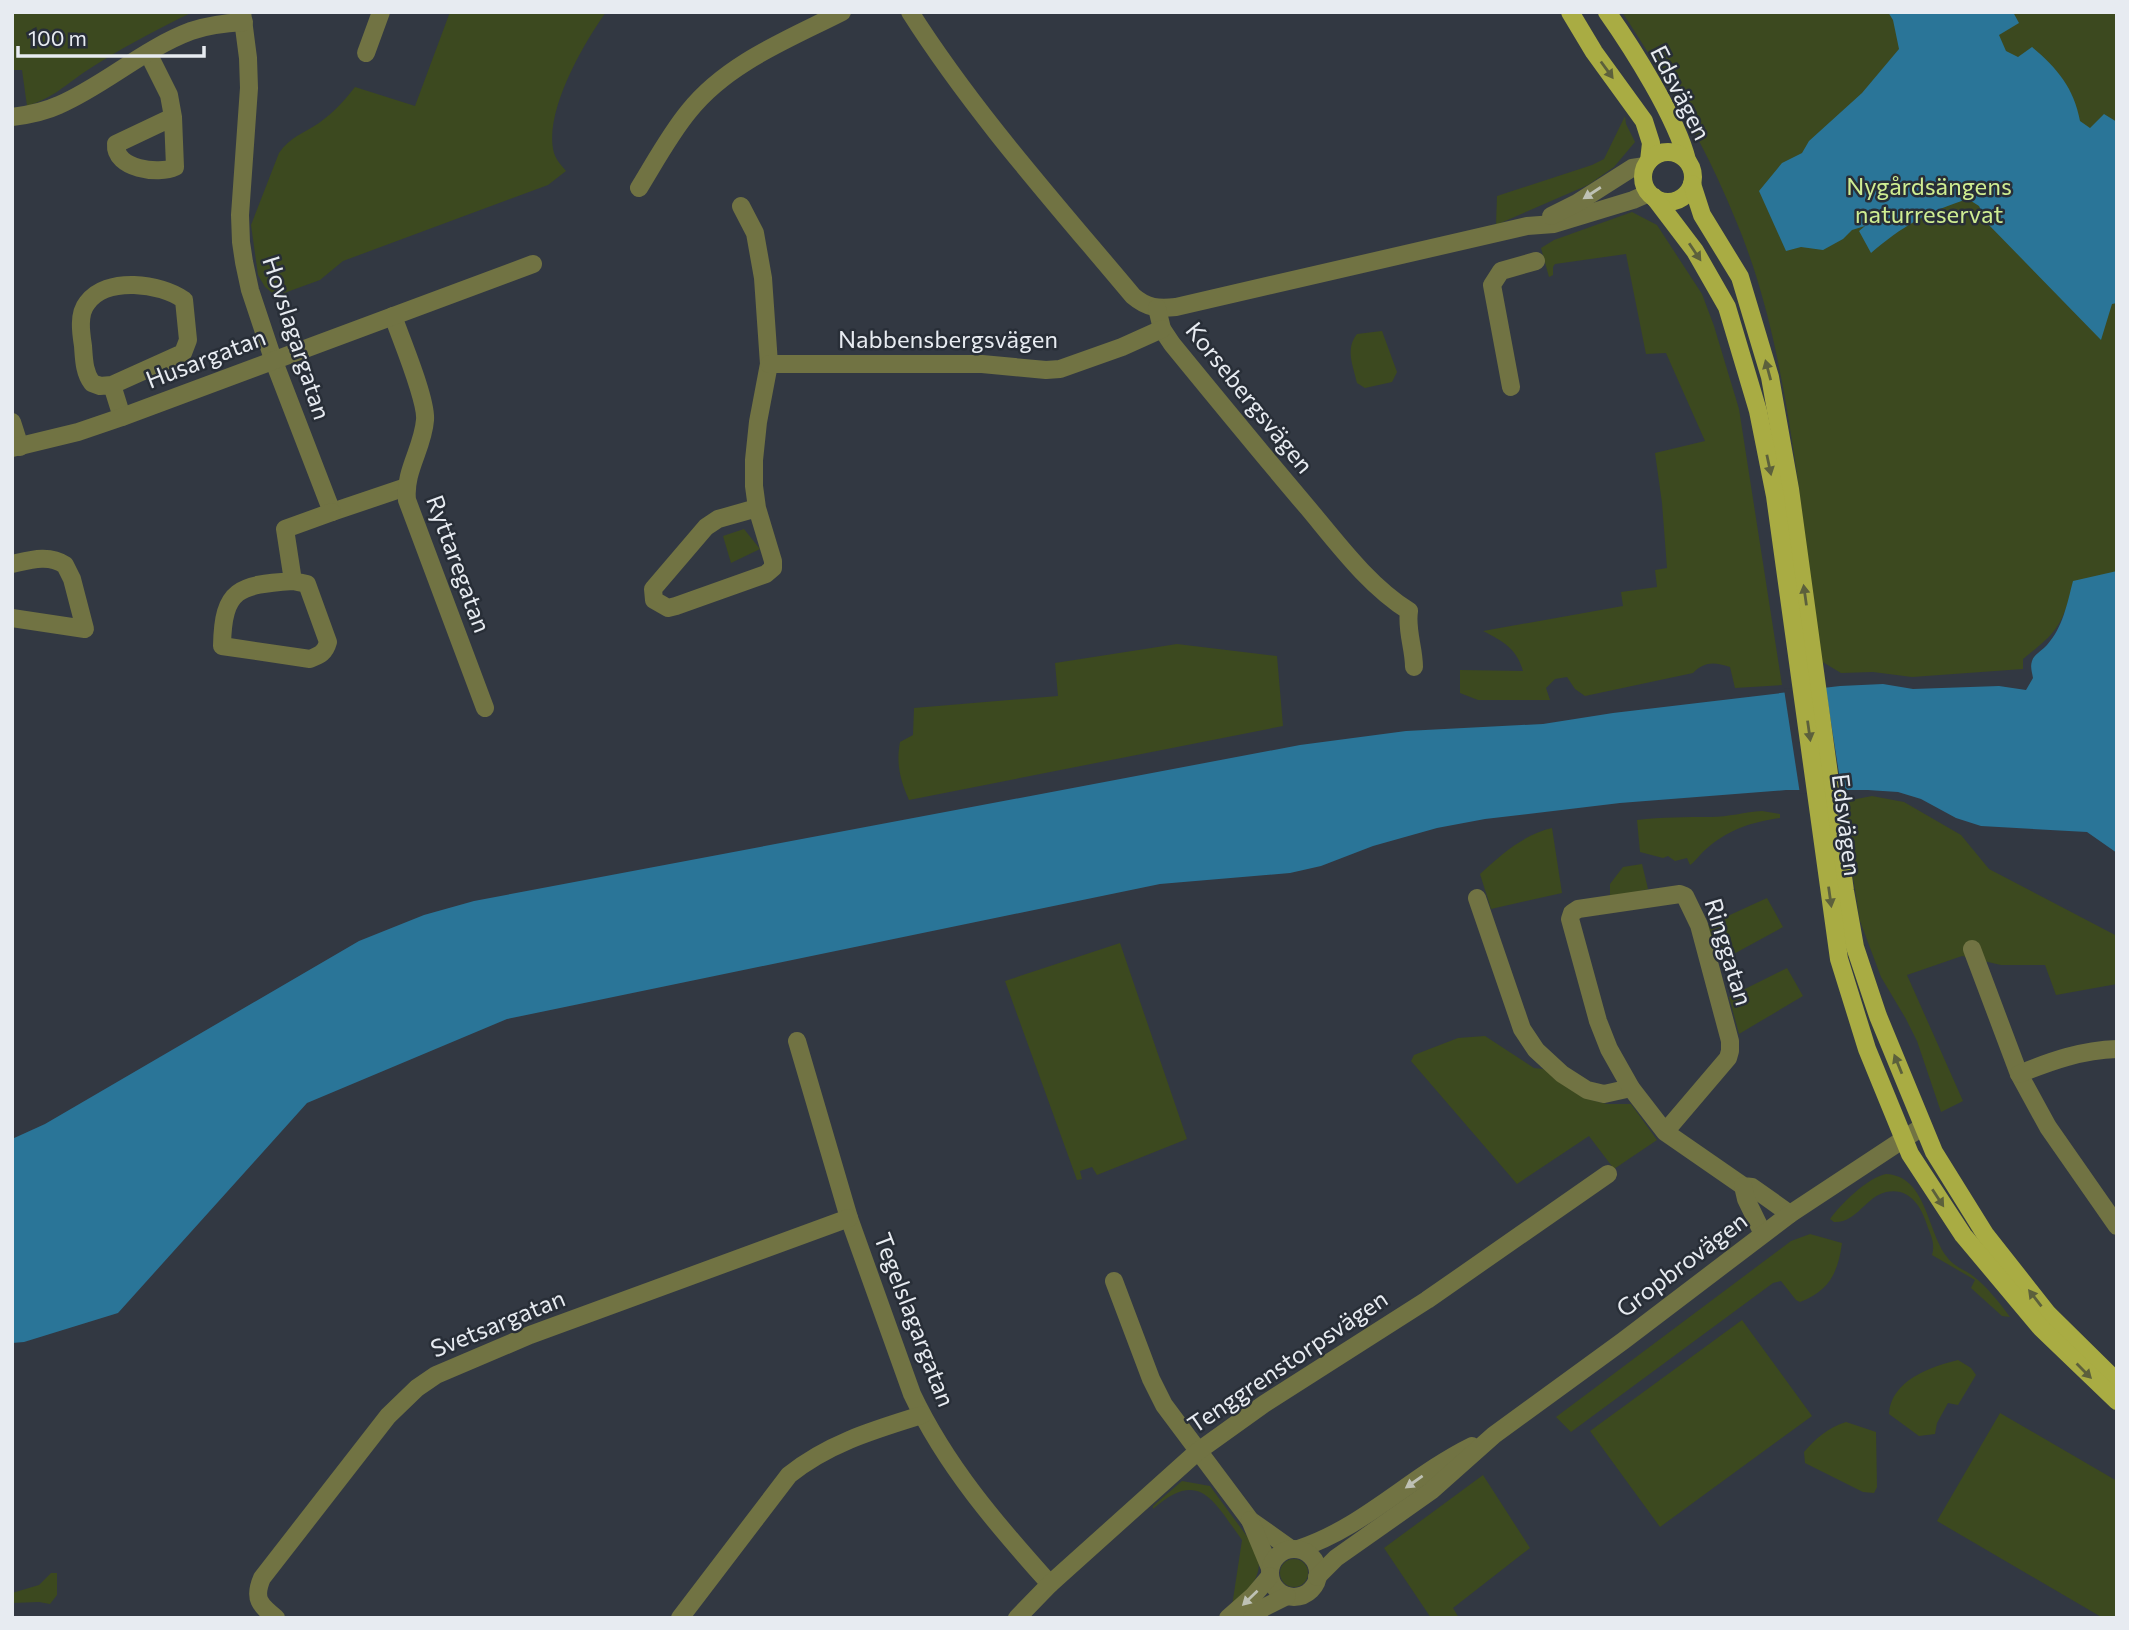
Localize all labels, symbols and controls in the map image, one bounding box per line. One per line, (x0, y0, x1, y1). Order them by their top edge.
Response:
scale bar (18, 14, 203, 58)
text: 100 m (28, 25, 87, 50)
street label: Edsvägen (1645, 40, 1718, 145)
one-way arrow (1600, 61, 1614, 79)
park label: Nygårdsängens naturreservat (1846, 171, 2012, 228)
one-way arrow (1583, 186, 1601, 200)
one-way arrow (1688, 243, 1702, 261)
street label: Hovslagargatan (257, 252, 338, 423)
street label: Korsebergsvägen (1180, 316, 1320, 479)
street label: Husargatan (141, 321, 269, 394)
street label: Nabbensbergsvägen (838, 324, 1058, 353)
one-way arrow (1762, 359, 1773, 381)
one-way arrow (1763, 454, 1774, 476)
street label: Ryttaregatan (421, 491, 498, 636)
one-way arrow (1799, 584, 1810, 606)
one-way arrow (1804, 720, 1815, 742)
street label: Edsvägen (1827, 772, 1868, 877)
one-way arrow (1825, 886, 1836, 908)
street label: Ringgatan (1699, 894, 1759, 1009)
one-way arrow (1892, 1053, 1903, 1074)
one-way arrow (1931, 1189, 1945, 1207)
street label: Gropbrovägen (1610, 1205, 1752, 1322)
street label: Tegelslagargatan (869, 1228, 962, 1410)
street label: Svetsargatan (426, 1283, 569, 1363)
street label: Tenggrenstorpsvägen (1182, 1283, 1392, 1438)
one-way arrow (2028, 1289, 2043, 1307)
one-way arrow (2076, 1363, 2093, 1380)
one-way arrow (1405, 1475, 1423, 1489)
one-way arrow (1242, 1589, 1259, 1605)

